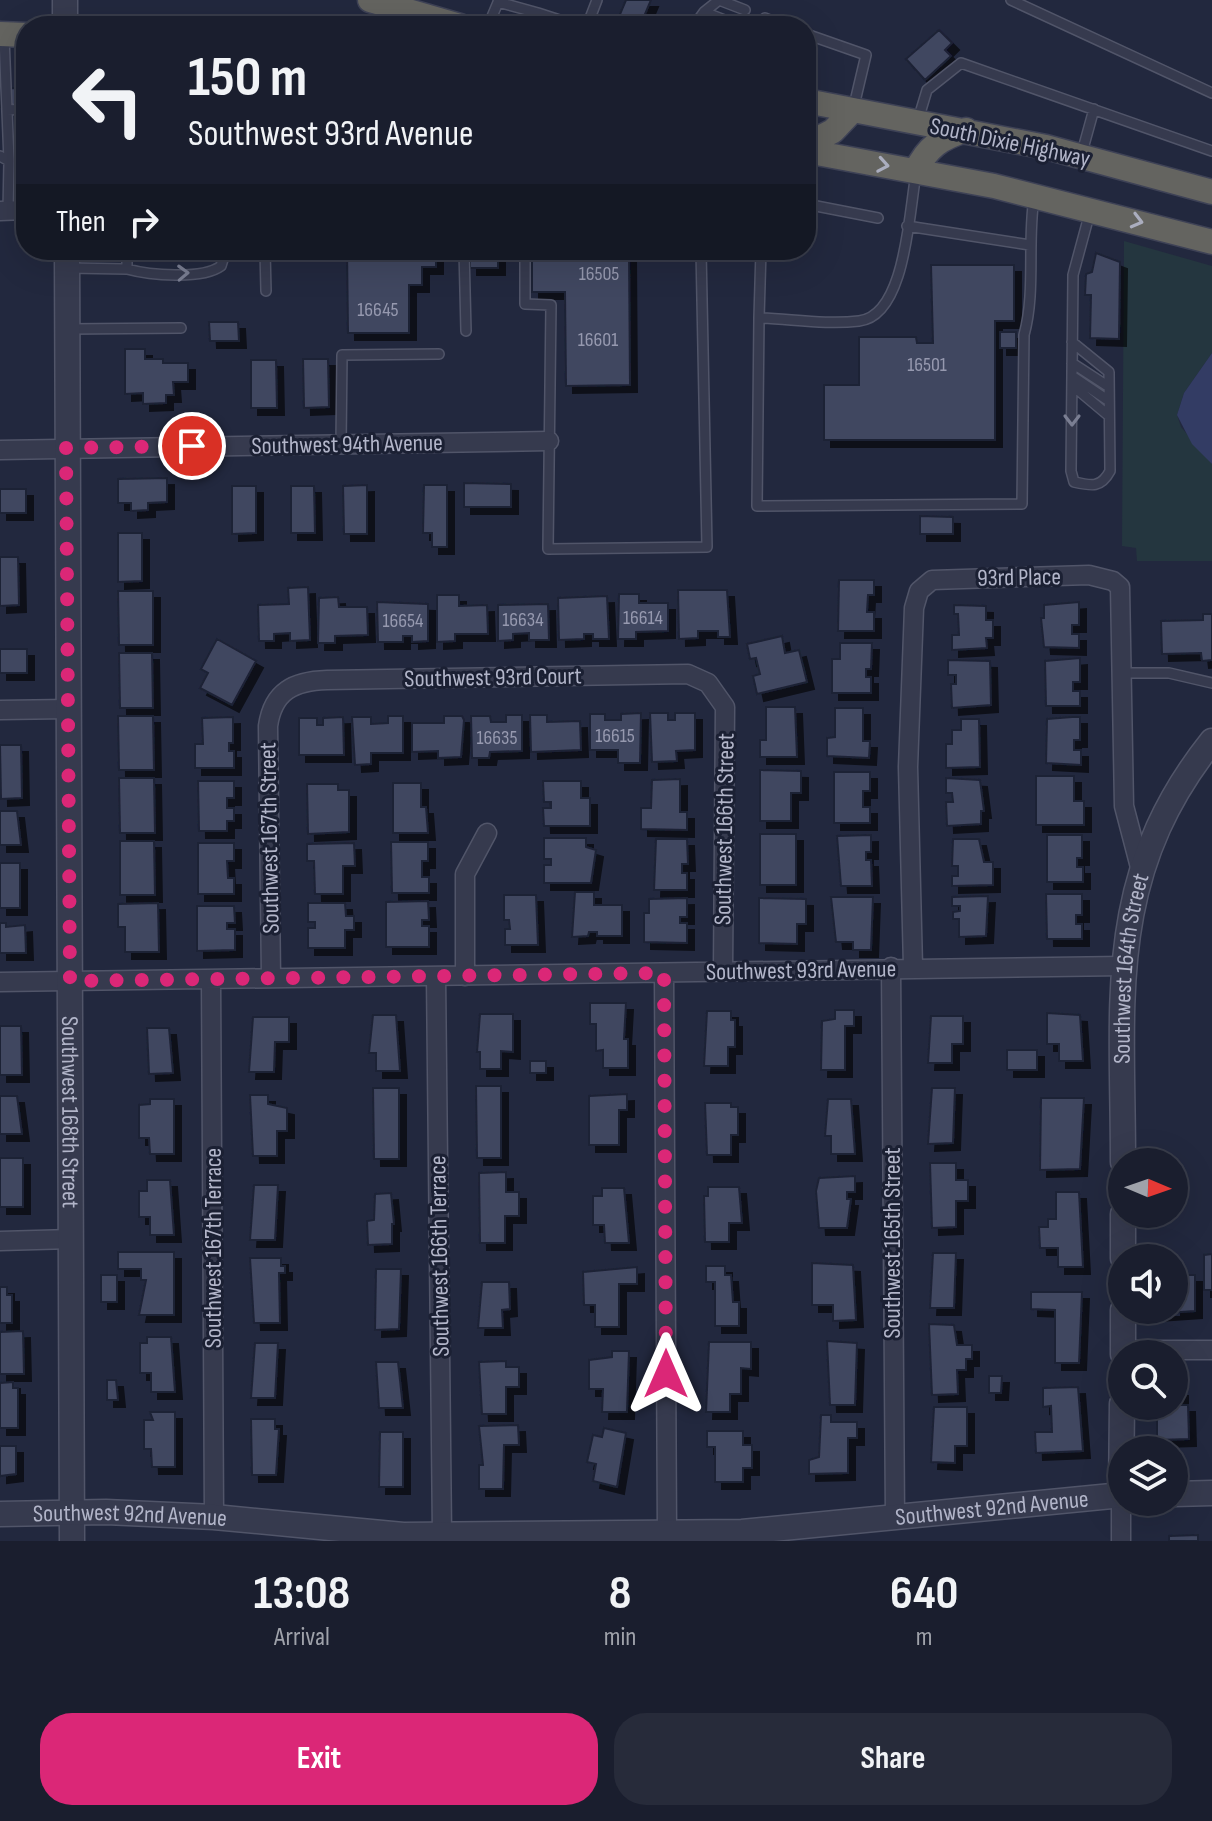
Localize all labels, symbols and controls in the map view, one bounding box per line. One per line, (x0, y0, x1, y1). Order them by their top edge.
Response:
text: 150 m (188, 45, 307, 112)
icon: left (56, 48, 160, 152)
street label: South Dixie Highway (927, 111, 1093, 174)
text: Southwest 93rd Avenue (188, 113, 473, 156)
one-way arrow (876, 155, 890, 172)
icon: right (122, 200, 166, 244)
text: Then (56, 204, 106, 240)
one-way arrow (1129, 211, 1143, 228)
house number: 16505 (579, 262, 619, 286)
one-way arrow (177, 265, 190, 282)
house number: 16645 (357, 298, 399, 322)
house number: 16601 (578, 328, 618, 352)
house number: 16501 (907, 353, 947, 377)
pin (158, 412, 226, 480)
one-way arrow (1063, 414, 1080, 427)
icon: arrive (170, 424, 214, 468)
street label: Southwest 94th Avenue (251, 428, 443, 461)
street label: 93rd Place (977, 562, 1061, 593)
house number: 16614 (623, 606, 663, 630)
house number: 16634 (502, 608, 544, 632)
house number: 16654 (383, 609, 423, 633)
street label: Southwest 93rd Court (404, 661, 582, 694)
house number: 16615 (595, 724, 635, 748)
house number: 16635 (477, 726, 517, 750)
street label: Southwest 166th Street (708, 733, 741, 925)
street label: Southwest 167th Street (253, 742, 286, 934)
street label: Southwest 164th Street (1108, 870, 1156, 1064)
street label: Southwest 93rd Avenue (706, 954, 896, 987)
street label: Southwest 168th Street (55, 1016, 85, 1208)
street label: Southwest 165th Street (878, 1147, 907, 1339)
street label: Southwest 167th Terrace (199, 1148, 228, 1348)
north arrow (1108, 1148, 1188, 1228)
map controls (1108, 1148, 1188, 1516)
street label: Southwest 166th Terrace (423, 1155, 456, 1357)
button: sound (1108, 1244, 1188, 1324)
position arrow (624, 1332, 708, 1416)
button: search (1108, 1340, 1188, 1420)
button: layers (1108, 1436, 1188, 1516)
street label: Southwest 92nd Avenue (894, 1484, 1090, 1532)
street label: Southwest 92nd Avenue (33, 1498, 228, 1533)
text: 13:08 (254, 1565, 350, 1622)
text: 8 (609, 1565, 631, 1622)
text: 640 (890, 1565, 958, 1622)
text: Arrival (274, 1622, 330, 1653)
text: min (604, 1622, 636, 1653)
text: m (916, 1622, 933, 1653)
button: Exit (40, 1713, 598, 1805)
button: Share (614, 1713, 1172, 1805)

